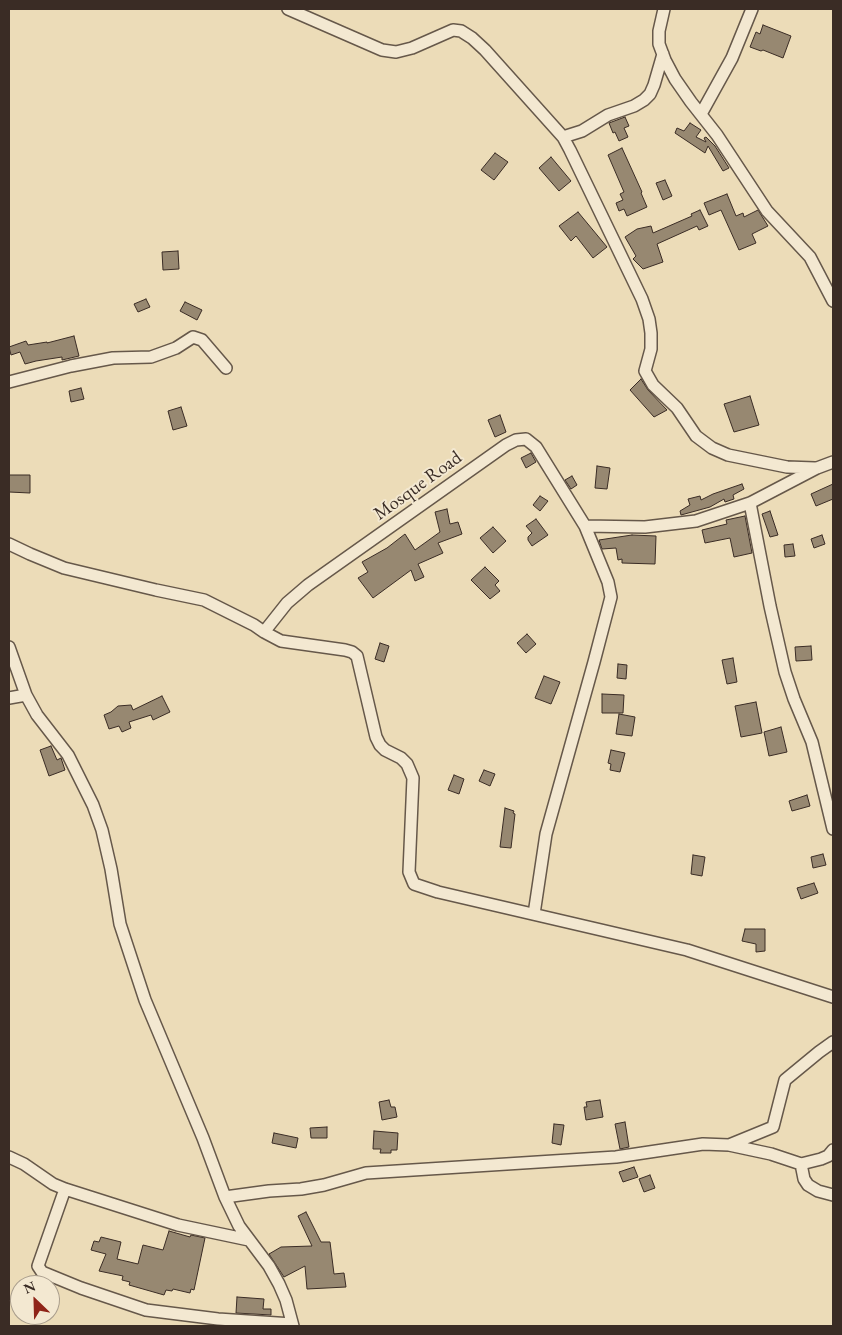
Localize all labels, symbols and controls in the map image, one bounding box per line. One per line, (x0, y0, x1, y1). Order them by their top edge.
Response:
street label: Mosque Road (370, 446, 466, 526)
north arrow (10, 1275, 60, 1325)
text: N (20, 1277, 38, 1298)

